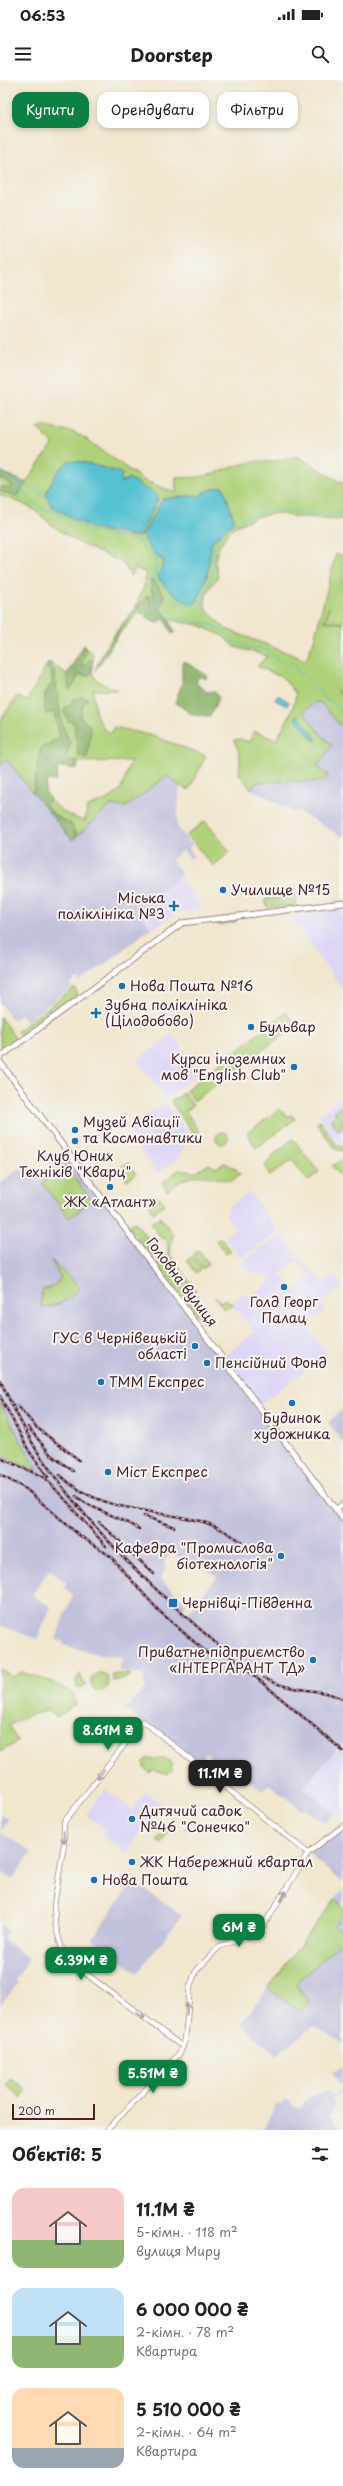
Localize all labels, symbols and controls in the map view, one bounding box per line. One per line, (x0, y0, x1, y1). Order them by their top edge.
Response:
text: 06:53 (20, 3, 65, 26)
text: Doorstep (130, 41, 213, 68)
icon: menu (12, 43, 34, 65)
icon: search (309, 43, 331, 65)
chip: Купити (12, 92, 89, 128)
chip: Орендувати (97, 92, 209, 128)
chip: Фільтри (217, 92, 298, 128)
place label: Училище №15 (231, 879, 330, 900)
marker: Училище №15 (218, 885, 228, 895)
place label: Міська поліклініка №3 (57, 887, 165, 924)
marker: Міська поліклініка №3 (168, 900, 180, 912)
place label: Нова Пошта №16 (130, 975, 254, 996)
marker: Нова Пошта №16 (117, 981, 127, 991)
place label: Зубна поліклініка (Цілодобово) (105, 994, 228, 1031)
marker: Зубна поліклініка (Цілодобово) (90, 1007, 102, 1019)
place label: Бульвар (259, 1016, 316, 1037)
marker: Бульвар (246, 1022, 256, 1032)
place label: Курси іноземних мов "English Club" (161, 1048, 286, 1085)
marker: Курси іноземних мов "English Club" (289, 1062, 299, 1072)
place label: Музей Авіації та Космонавтики (83, 1111, 203, 1148)
marker: Музей Авіації та Космонавтики (70, 1125, 80, 1135)
marker: Клуб Юних Техніків "Кварц" (70, 1136, 80, 1146)
place label: Клуб Юних Техніків "Кварц" (19, 1145, 131, 1182)
marker: ЖК «Атлант» (105, 1182, 115, 1192)
place label: ЖК «Атлант» (63, 1191, 156, 1212)
street label: Головна вулиця (142, 1233, 223, 1331)
marker: Голд Георг Палац (279, 1282, 289, 1292)
place label: Голд Георг Палац (250, 1291, 319, 1328)
place label: ГУС в Чернівецькій області (53, 1327, 187, 1364)
marker: ГУС в Чернівецькій області (190, 1341, 200, 1351)
place label: Пенсійний Фонд (215, 1352, 327, 1373)
marker: Пенсійний Фонд (202, 1358, 212, 1368)
place label: ТММ Експрес (109, 1371, 204, 1392)
marker: ТММ Експрес (96, 1377, 106, 1387)
marker: Будинок художника (287, 1398, 297, 1408)
place label: Будинок художника (254, 1407, 330, 1444)
place label: Міст Експрес (116, 1461, 208, 1482)
marker: Міст Експрес (103, 1467, 113, 1477)
place label: Кафедра "Промислова біотехнологія" (115, 1537, 273, 1574)
marker: Кафедра "Промислова біотехнологія" (276, 1551, 286, 1561)
place label: Чернівці-Південна (182, 1592, 312, 1613)
marker: Чернівці-Південна (167, 1597, 179, 1609)
place label: Приватне підприємство «ІНТЕРГАРАНТ ТД» (138, 1641, 305, 1678)
marker: Приватне підприємство «ІНТЕРГАРАНТ ТД» (308, 1655, 318, 1665)
pin: 8.61M ₴ (71, 1717, 145, 1751)
text: 8.61M ₴ (83, 1720, 134, 1739)
pin: 11.1M ₴ (183, 1760, 257, 1794)
text: 11.1M ₴ (197, 1763, 243, 1782)
one-way arrow (97, 1768, 106, 1779)
place label: Дитячий садок №46 "Сонечко" (139, 1800, 250, 1837)
marker: Дитячий садок №46 "Сонечко" (127, 1814, 137, 1824)
one-way arrow (60, 1830, 68, 1843)
place label: ЖК Набережний квартал (139, 1851, 313, 1872)
marker: ЖК Набережний квартал (127, 1857, 137, 1867)
place label: Нова Пошта (102, 1869, 188, 1890)
marker: Нова Пошта (89, 1875, 99, 1885)
one-way arrow (279, 1890, 287, 1902)
pin: 6M ₴ (215, 1914, 263, 1948)
text: 6M ₴ (222, 1917, 256, 1936)
pin: 6.39M ₴ (44, 1947, 118, 1981)
text: 6.39M ₴ (54, 1950, 108, 1969)
one-way arrow (183, 2003, 190, 2016)
one-way arrow (134, 2011, 145, 2020)
pin: 5.51M ₴ (116, 2060, 190, 2094)
text: 5.51M ₴ (128, 2063, 178, 2082)
scale bar (12, 2102, 95, 2121)
text: 200 m (18, 2102, 55, 2119)
text: Об’єктів: 5 (12, 2141, 102, 2167)
icon: filters (309, 2143, 331, 2165)
text: 11.1M ₴ (136, 2196, 195, 2222)
icon: home (44, 2204, 92, 2252)
text: 5-кімн. · 118 m² (136, 2222, 238, 2241)
text: вулиця Миру (136, 2241, 221, 2260)
text: 6 000 000 ₴ (136, 2296, 248, 2322)
icon: home (44, 2304, 92, 2352)
text: 2-кімн. · 78 m² (136, 2322, 234, 2341)
text: Квартира (136, 2341, 197, 2360)
text: 5 510 000 ₴ (136, 2396, 241, 2422)
icon: home (44, 2404, 92, 2452)
text: 2-кімн. · 64 m² (136, 2422, 237, 2441)
text: Квартира (136, 2441, 197, 2460)

